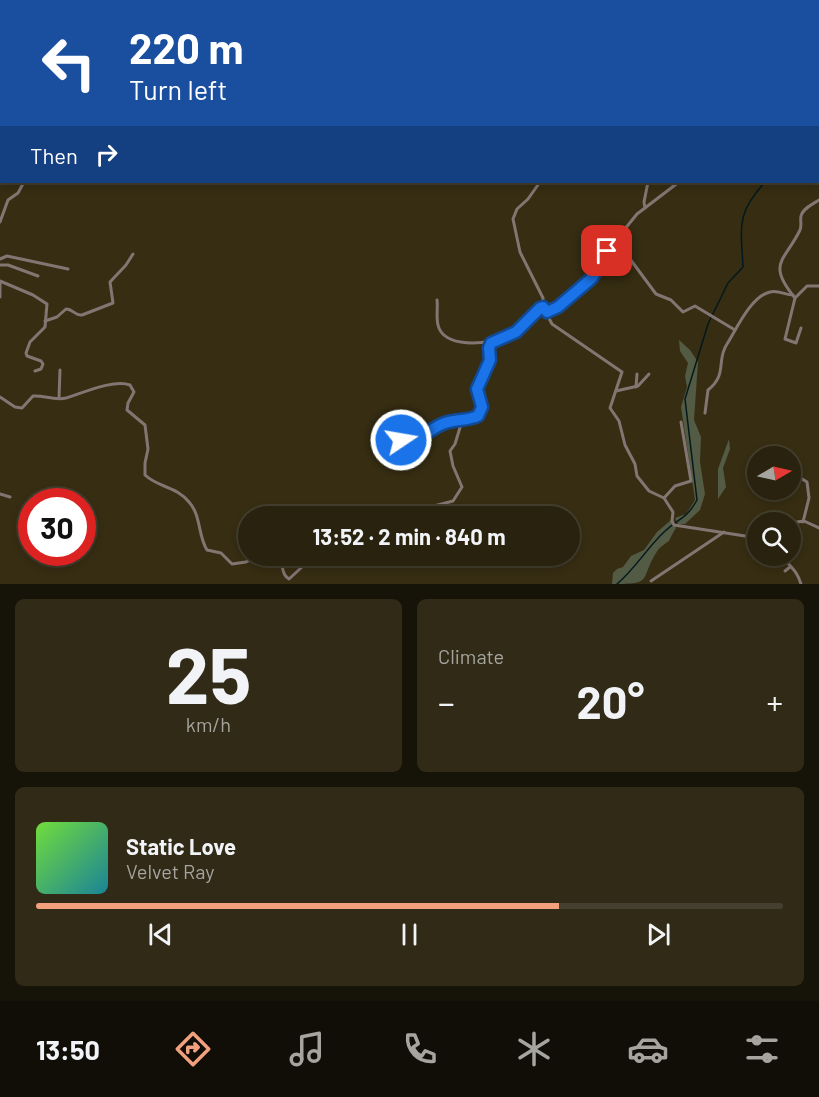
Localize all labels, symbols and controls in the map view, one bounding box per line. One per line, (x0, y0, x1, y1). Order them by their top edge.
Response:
text: 220 m (129, 22, 243, 72)
icon: left (30, 24, 108, 102)
text: Turn left (129, 73, 227, 105)
icon: right (90, 138, 123, 171)
text: Then (30, 142, 78, 168)
pin (581, 225, 632, 276)
icon: arrive (590, 234, 623, 267)
position arrow (369, 408, 433, 472)
north arrow (747, 446, 801, 500)
map controls (747, 446, 801, 566)
speed limit sign: 30 (18, 488, 96, 566)
button: search (747, 512, 801, 566)
text: 13:52 · 2 min · 840 m (312, 523, 506, 549)
text: 25 (166, 626, 251, 720)
text: Climate (438, 644, 504, 668)
text: 20° (577, 674, 644, 728)
text: − (438, 682, 455, 722)
text: + (767, 682, 783, 722)
text: km/h (186, 712, 231, 736)
text: Static Love (126, 833, 236, 859)
text: Velvet Ray (126, 859, 215, 883)
icon: previous (144, 918, 177, 951)
icon: pause (393, 918, 426, 951)
icon: next (642, 918, 675, 951)
icon: directions (172, 1028, 214, 1070)
icon: music (286, 1028, 328, 1070)
icon: phone (399, 1028, 441, 1070)
icon: climate (513, 1028, 555, 1070)
icon: car (627, 1028, 669, 1070)
icon: filters (741, 1028, 783, 1070)
text: 13:50 (36, 1033, 100, 1065)

